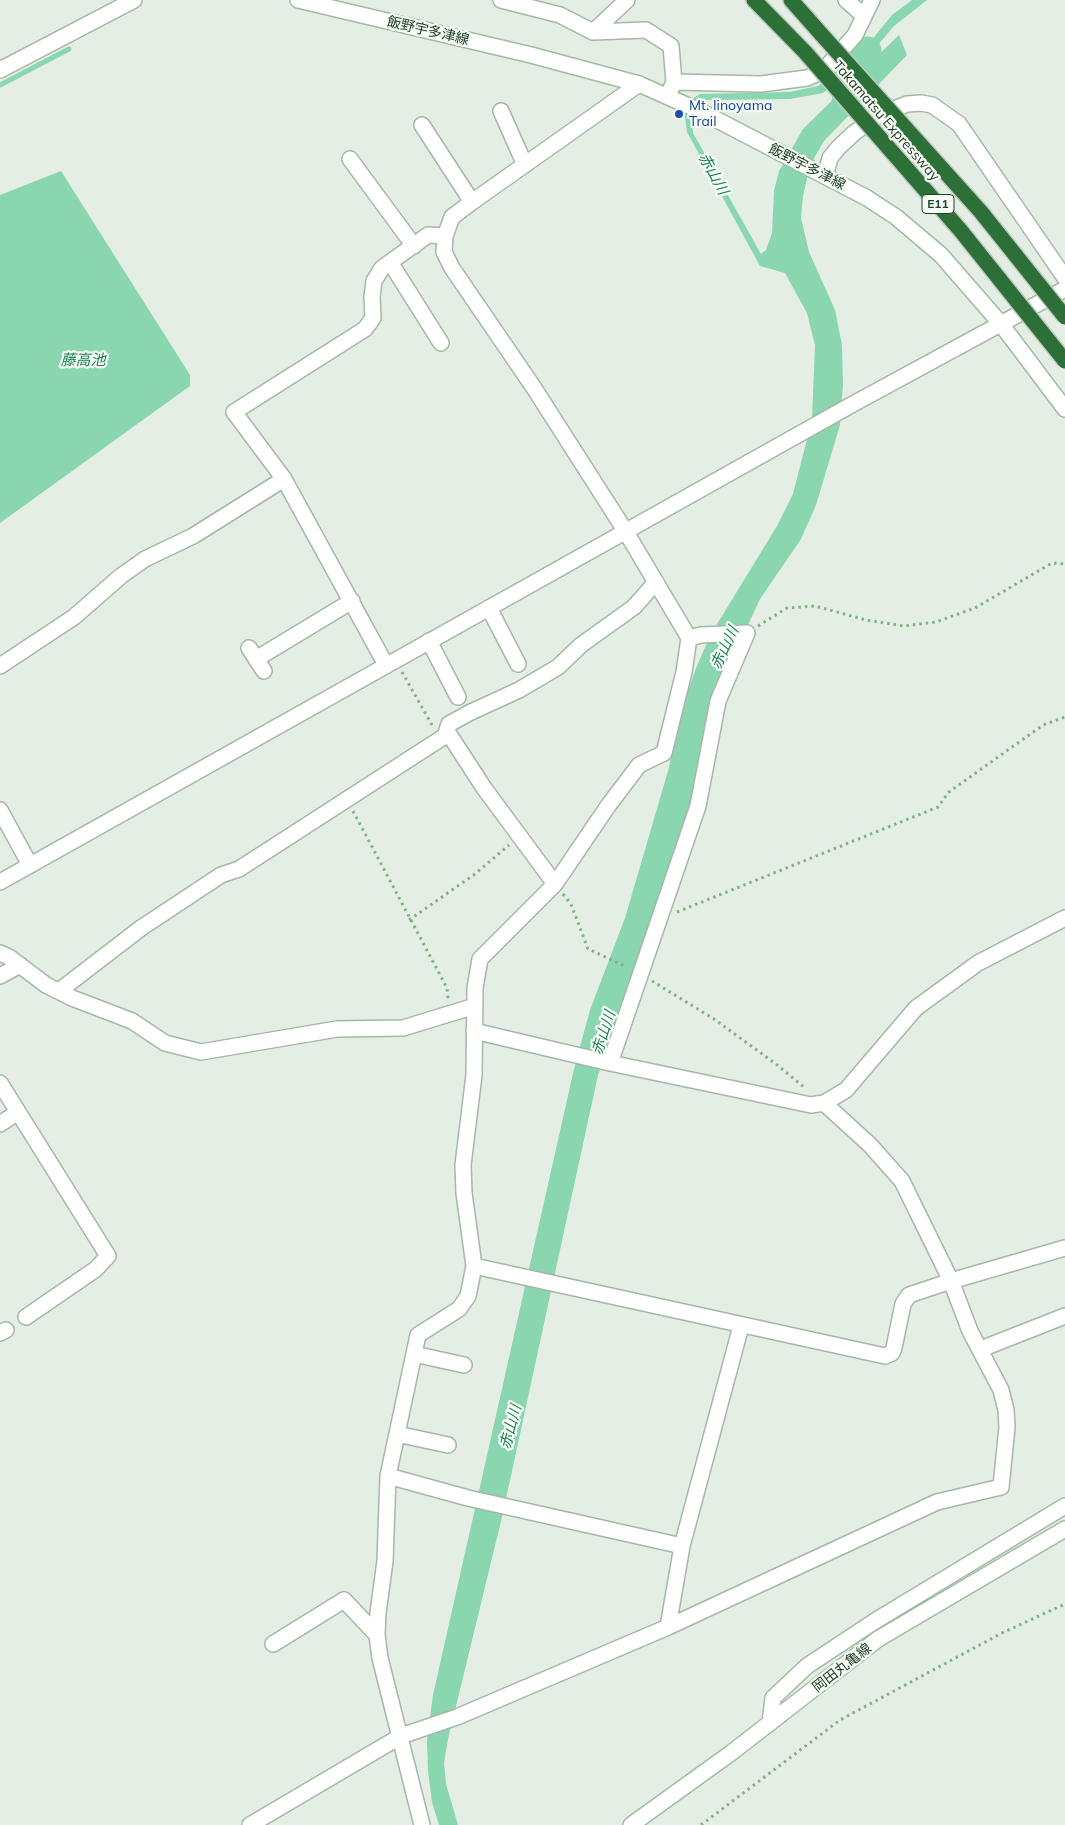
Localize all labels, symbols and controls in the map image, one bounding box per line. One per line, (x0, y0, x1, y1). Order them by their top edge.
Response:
street label: 飯野宇多津線 (385, 13, 471, 49)
street label: Takamatsu Expressway (829, 57, 943, 185)
place label: Mt. Iinoyama Trail (689, 98, 772, 130)
marker: Mt. Iinoyama Trail (673, 108, 685, 120)
street label: 飯野宇多津線 (766, 140, 848, 194)
water label: 赤山川 (694, 150, 732, 198)
road number: E11 (922, 194, 954, 213)
water label: 藤高池 (61, 351, 105, 369)
water label: 赤山川 (707, 624, 743, 672)
water label: 赤山川 (588, 1009, 620, 1057)
water label: 赤山川 (496, 1403, 526, 1451)
street label: 岡田丸亀線 (809, 1640, 875, 1696)

